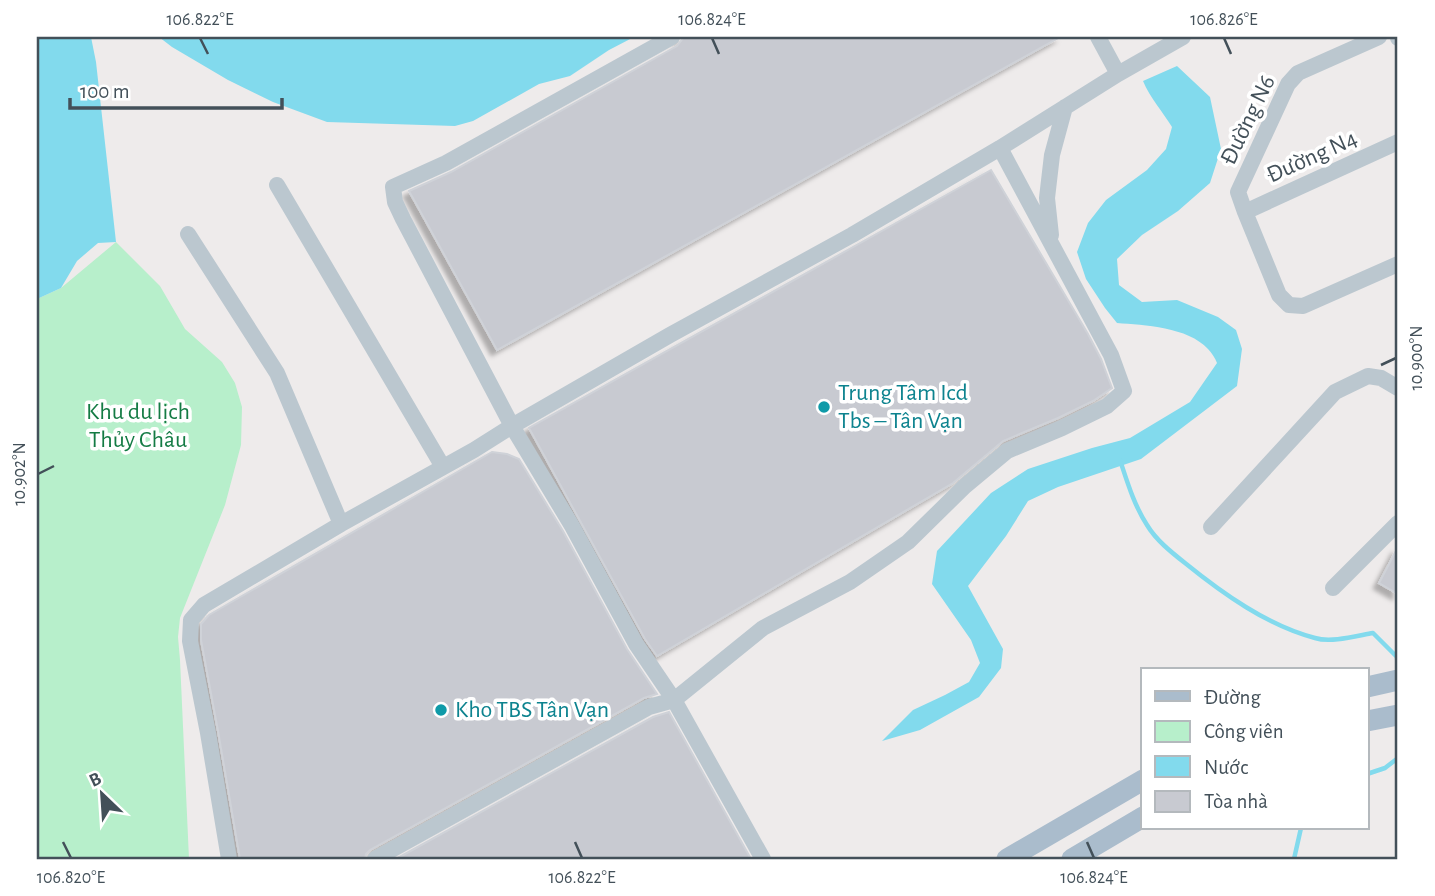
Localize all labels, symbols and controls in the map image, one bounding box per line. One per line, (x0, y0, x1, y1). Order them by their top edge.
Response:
text: 106.822°E (166, 11, 234, 29)
text: 106.824°E (678, 11, 746, 29)
text: 106.826°E (1190, 11, 1258, 29)
scale bar (70, 66, 282, 110)
street label: Đường N6 (1216, 71, 1280, 169)
text: 100 m (80, 81, 130, 102)
street label: Đường N4 (1263, 126, 1361, 188)
text: 10.900°N (1408, 326, 1426, 390)
place label: Trung Tâm Icd Tbs – Tân Vạn (838, 381, 968, 433)
marker: Trung Tâm Icd Tbs – Tân Vạn (816, 399, 832, 415)
park label: Khu du lịch Thủy Châu (86, 400, 190, 452)
text: 10.902°N (11, 442, 29, 506)
legend (1141, 668, 1368, 830)
text: Đường (1204, 687, 1261, 708)
place label: Kho TBS Tân Vạn (455, 698, 609, 722)
marker: Kho TBS Tân Vạn (433, 702, 449, 718)
text: Công viên (1204, 721, 1284, 742)
text: Nước (1204, 757, 1248, 778)
north arrow (66, 760, 136, 830)
text: B (86, 769, 104, 791)
text: Tòa nhà (1204, 791, 1268, 812)
text: 106.820°E (37, 869, 106, 887)
text: 106.822°E (548, 869, 616, 887)
text: 106.824°E (1060, 869, 1128, 887)

